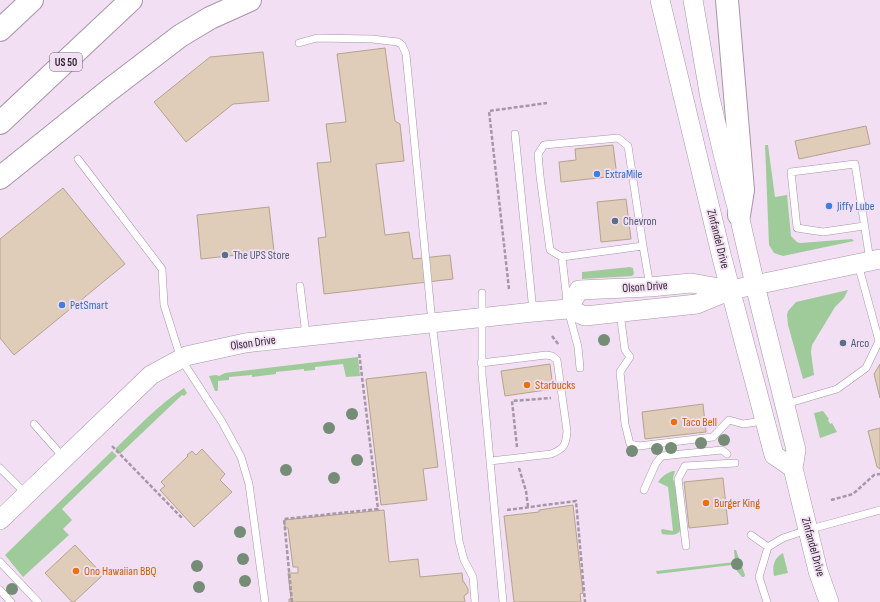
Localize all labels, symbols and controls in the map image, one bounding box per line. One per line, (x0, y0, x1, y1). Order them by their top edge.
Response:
road number: US 50 (50, 53, 82, 71)
place label: ExtraMile (605, 167, 643, 182)
marker: ExtraMile (592, 169, 602, 179)
place label: Jiffy Lube (836, 199, 875, 214)
marker: Jiffy Lube (824, 201, 834, 211)
street label: Zinfandel Drive (703, 208, 733, 270)
place label: Chevron (623, 214, 657, 229)
marker: Chevron (610, 216, 620, 226)
place label: The UPS Store (233, 248, 290, 263)
marker: The UPS Store (220, 250, 230, 260)
street label: Olson Drive (622, 278, 668, 296)
place label: PetSmart (70, 298, 109, 313)
marker: PetSmart (57, 300, 67, 310)
street label: Olson Drive (229, 332, 277, 354)
place label: Arco (850, 336, 869, 351)
marker: Arco (838, 338, 848, 348)
place label: Starbucks (535, 378, 575, 393)
marker: Starbucks (522, 380, 532, 390)
place label: Taco Bell (682, 415, 717, 430)
marker: Taco Bell (669, 417, 679, 427)
place label: Burger King (714, 496, 760, 511)
marker: Burger King (701, 498, 711, 508)
street label: Zinfandel Drive (798, 516, 828, 578)
place label: Ono Hawaiian BBQ (84, 564, 157, 579)
marker: Ono Hawaiian BBQ (71, 566, 81, 576)

